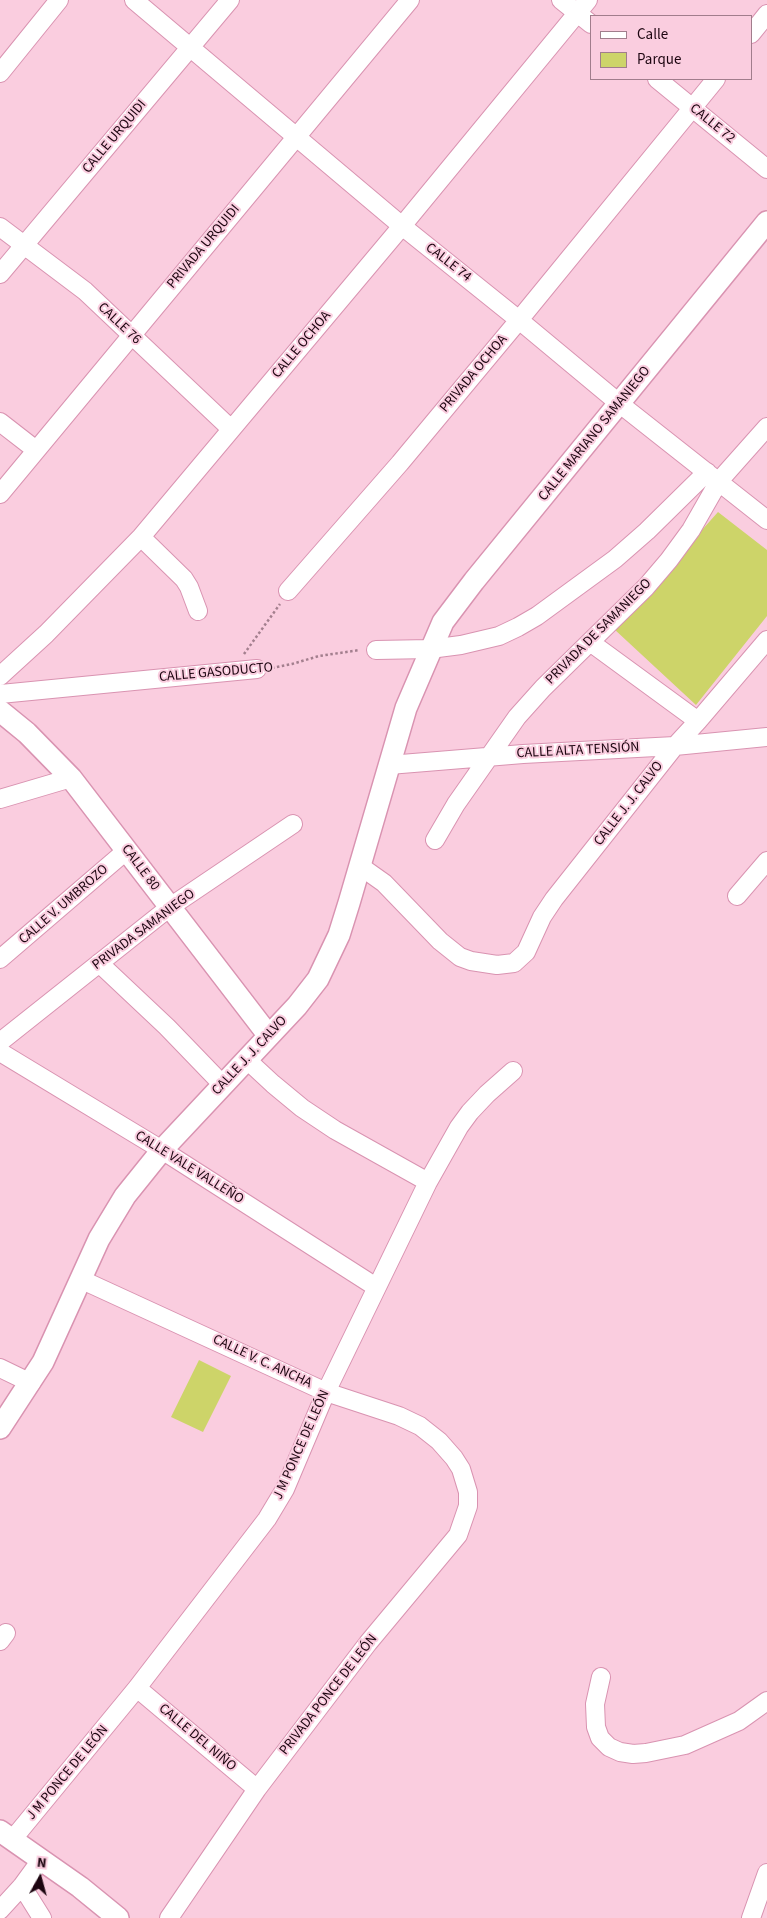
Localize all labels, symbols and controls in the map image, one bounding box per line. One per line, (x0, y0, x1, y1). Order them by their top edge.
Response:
legend (590, 15, 752, 80)
text: Calle (637, 24, 668, 45)
text: Parque (637, 49, 681, 70)
street label: CALLE URQUIDI (79, 97, 151, 177)
street label: CALLE 72 (686, 101, 738, 147)
street label: PRIVADA URQUIDI (164, 202, 244, 292)
street label: CALLE 74 (422, 240, 474, 286)
street label: CALLE 76 (94, 300, 144, 348)
street label: CALLE OCHOA (269, 308, 335, 382)
street label: PRIVADA OCHOA (437, 332, 511, 416)
street label: CALLE MARIANO SAMANIEGO (535, 363, 655, 505)
street label: PRIVADA DE SAMANIEGO (543, 576, 655, 688)
street label: CALLE GASODUCTO (158, 660, 274, 686)
street label: CALLE ALTA TENSIÓN (516, 739, 640, 763)
street label: CALLE J. J. CALVO (591, 758, 667, 850)
street label: CALLE 80 (117, 842, 163, 894)
street label: CALLE V. UMBROZO (16, 862, 112, 948)
street label: PRIVADA SAMANIEGO (89, 886, 199, 974)
street label: CALLE J. J. CALVO (209, 1013, 291, 1099)
street label: CALLE VALE VALLEÑO (132, 1128, 246, 1208)
street label: CALLE V. C. ANCHA (210, 1332, 314, 1392)
street label: J M PONCE DE LEÓN (270, 1388, 334, 1502)
street label: PRIVADA PONCE DE LEÓN (277, 1631, 381, 1759)
street label: CALLE DEL NIÑO (155, 1701, 239, 1775)
street label: J M PONCE DE LEÓN (24, 1722, 112, 1824)
north arrow (15, 1853, 65, 1903)
text: N (36, 1853, 48, 1874)

